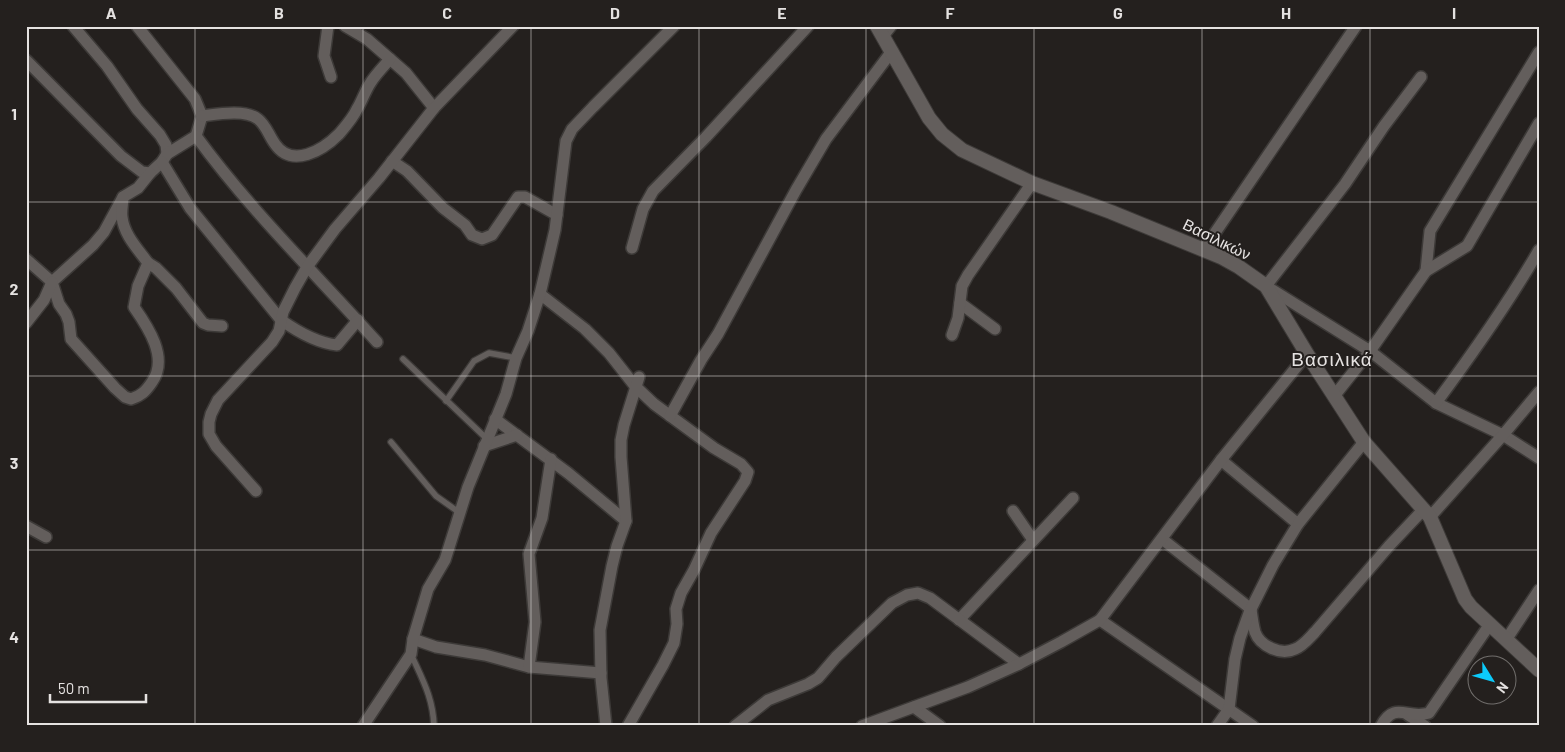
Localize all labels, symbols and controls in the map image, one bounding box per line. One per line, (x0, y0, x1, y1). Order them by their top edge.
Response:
text: A (106, 3, 117, 22)
text: B (274, 3, 284, 22)
text: C (442, 3, 452, 22)
text: D (610, 3, 620, 22)
text: E (777, 3, 787, 22)
text: F (946, 3, 955, 22)
text: G (1113, 3, 1123, 22)
text: H (1281, 3, 1291, 22)
text: I (1452, 3, 1456, 22)
text: 1 (11, 104, 17, 123)
street label: Βασιλικών (1180, 214, 1254, 263)
text: 2 (10, 279, 19, 298)
district label: Βασιλικά (1291, 347, 1373, 370)
text: 3 (10, 453, 18, 472)
text: 4 (9, 627, 19, 646)
north arrow (1468, 654, 1518, 704)
scale bar (50, 672, 146, 704)
text: 50 m (58, 679, 90, 697)
text: N (1493, 679, 1512, 697)

